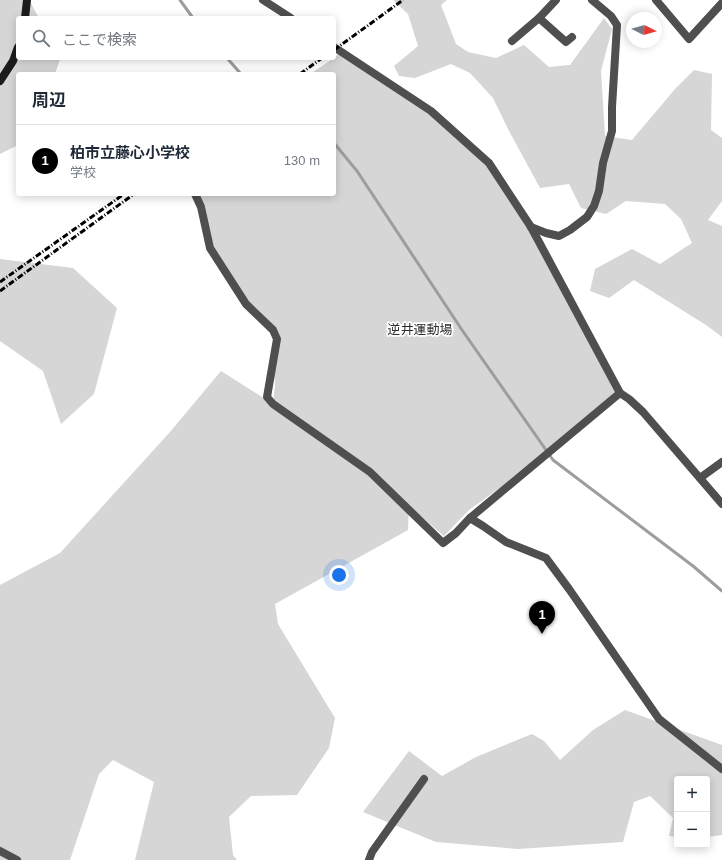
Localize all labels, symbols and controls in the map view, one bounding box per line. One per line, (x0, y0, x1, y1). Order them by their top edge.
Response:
north arrow (626, 12, 662, 48)
search box (16, 16, 336, 60)
icon: search (30, 27, 52, 49)
text: ここで検索 (62, 31, 137, 48)
text: 周辺 (32, 91, 66, 110)
text: 柏市立藤心小学校 (70, 144, 190, 161)
text: 1 (41, 153, 49, 168)
text: 130 m (284, 153, 320, 168)
text: 学校 (70, 165, 96, 180)
park label: 逆井運動場 (387, 322, 453, 337)
your location (329, 565, 349, 585)
pin: 1 (529, 601, 555, 634)
map controls (674, 776, 710, 848)
button: + (674, 776, 710, 812)
button: − (674, 812, 710, 848)

